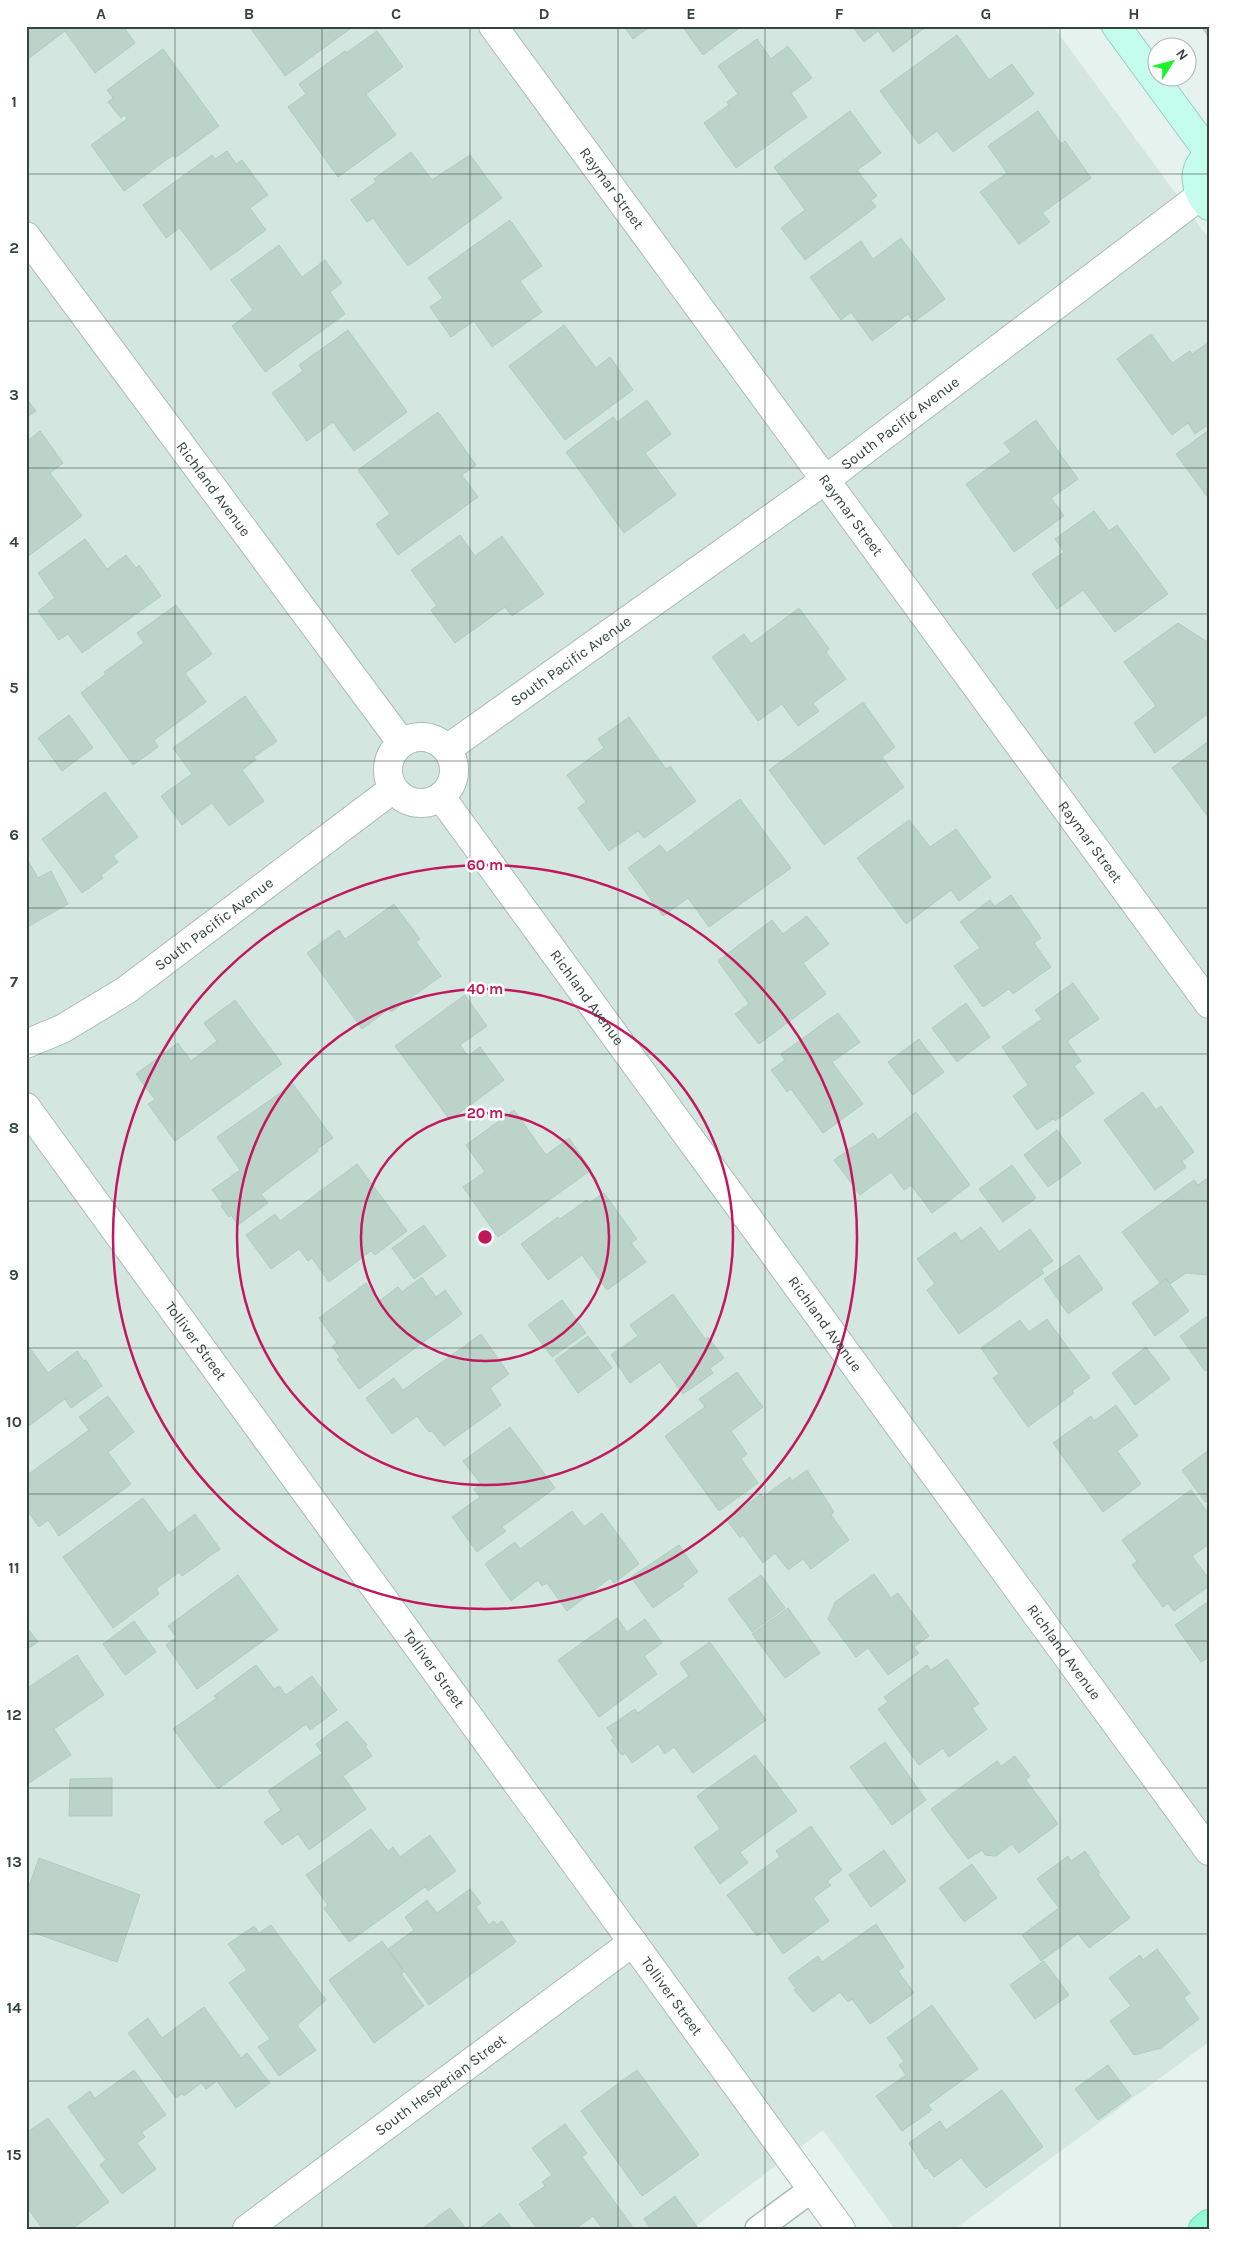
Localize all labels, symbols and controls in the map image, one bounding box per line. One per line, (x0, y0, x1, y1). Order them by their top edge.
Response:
text: A (96, 4, 106, 23)
text: B (244, 4, 254, 23)
text: C (391, 4, 401, 23)
text: D (539, 4, 550, 23)
text: E (686, 4, 696, 23)
text: F (835, 4, 844, 23)
text: G (981, 4, 991, 23)
text: H (1128, 4, 1140, 23)
north arrow (1148, 38, 1198, 88)
text: N (1172, 46, 1192, 64)
text: 1 (11, 92, 17, 111)
street label: Raymar Street (576, 144, 648, 233)
text: 2 (9, 238, 19, 257)
street label: South Pacific Avenue (837, 373, 963, 474)
text: 3 (9, 385, 19, 404)
street label: Richland Avenue (172, 438, 255, 540)
street label: Raymar Street (815, 471, 887, 560)
text: 4 (9, 532, 19, 551)
street label: South Pacific Avenue (507, 612, 635, 710)
text: 5 (9, 678, 19, 697)
street label: Raymar Street (1054, 797, 1126, 886)
text: 6 (9, 825, 19, 844)
text: 60 m (467, 856, 503, 874)
street label: South Pacific Avenue (151, 873, 277, 974)
street label: Richland Avenue (546, 946, 628, 1049)
text: 7 (10, 972, 18, 991)
text: 40 m (467, 980, 503, 998)
text: 20 m (467, 1104, 503, 1122)
text: 8 (9, 1118, 19, 1137)
centre of rings (476, 1228, 494, 1246)
text: 9 (9, 1265, 19, 1284)
street label: Richland Avenue (784, 1273, 866, 1375)
street label: Tolliver Street (161, 1298, 231, 1384)
text: 10 (6, 1412, 22, 1431)
text: 11 (8, 1558, 20, 1577)
street label: Richland Avenue (1023, 1601, 1105, 1703)
street label: Tolliver Street (399, 1626, 469, 1712)
text: 12 (6, 1705, 22, 1724)
text: 13 (6, 1852, 22, 1871)
street label: Tolliver Street (637, 1953, 707, 2039)
text: 14 (6, 1998, 22, 2017)
street label: South Hesperian Street (371, 2030, 510, 2140)
text: 15 (6, 2145, 22, 2164)

